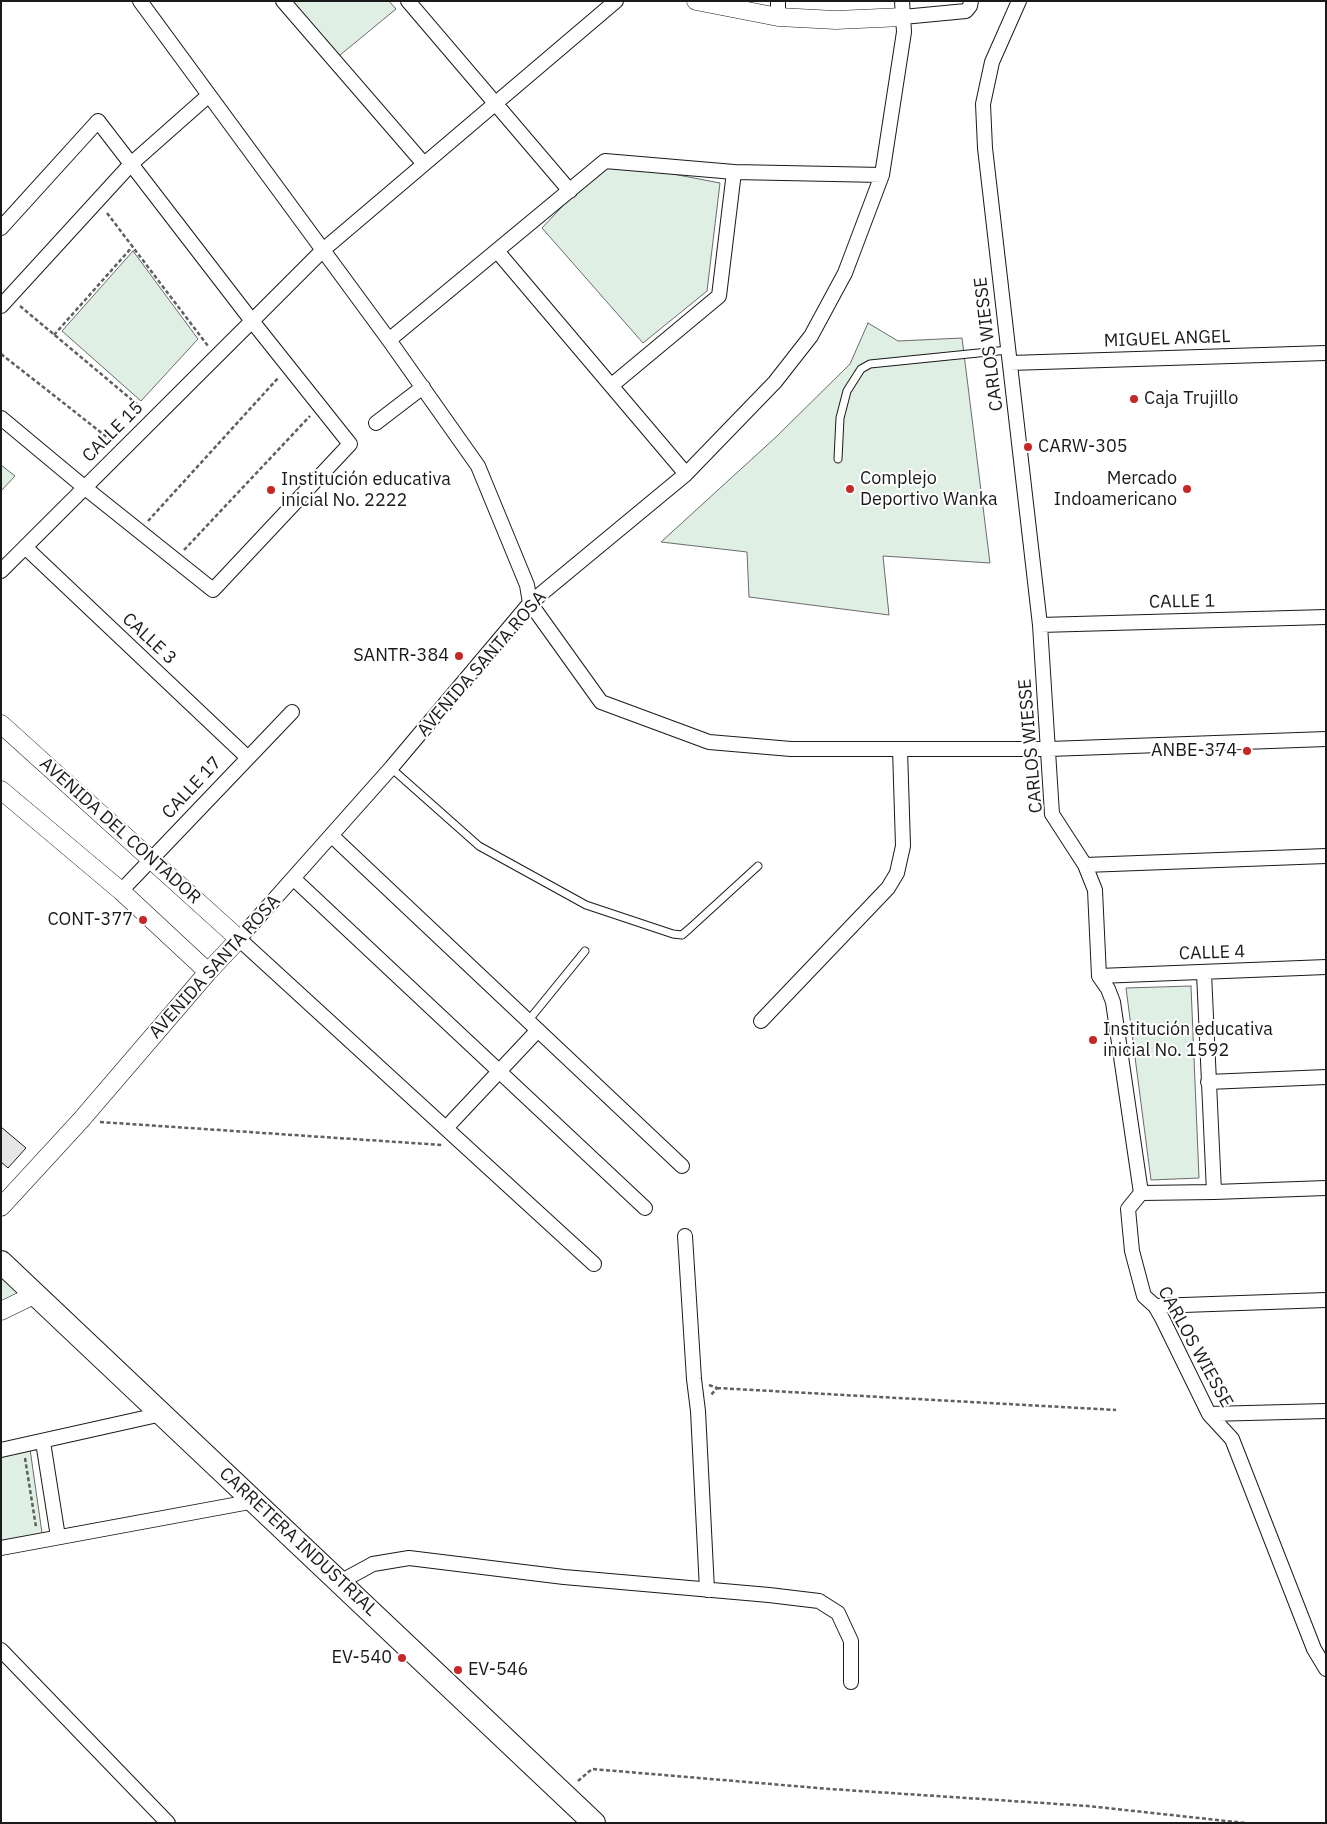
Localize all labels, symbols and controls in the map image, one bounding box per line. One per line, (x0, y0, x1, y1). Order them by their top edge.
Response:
street label: CARLOS WIESSE (970, 276, 1008, 412)
street label: MIGUEL ANGEL (1103, 326, 1231, 352)
place label: Caja Trujillo (1144, 388, 1238, 410)
marker: Caja Trujillo (1128, 393, 1140, 405)
street label: CALLE 15 (78, 397, 148, 467)
place label: CARW-305 (1038, 436, 1128, 458)
marker: CARW-305 (1022, 441, 1034, 453)
place label: Complejo Deportivo Wanka (860, 468, 998, 510)
place label: Mercado Indoamericano (1054, 468, 1177, 510)
place label: Institución educativa inicial No. 2222 (281, 469, 451, 512)
marker: Complejo Deportivo Wanka (844, 483, 856, 495)
marker: Mercado Indoamericano (1181, 483, 1193, 495)
marker: Institución educativa inicial No. 2222 (265, 484, 277, 496)
street label: AVENIDA SANTA ROSA (413, 587, 551, 741)
street label: CALLE 1 (1149, 591, 1215, 613)
street label: CALLE 3 (117, 608, 181, 670)
place label: SANTR-384 (353, 645, 449, 667)
marker: SANTR-384 (453, 650, 465, 662)
street label: CARLOS WIESSE (1014, 678, 1048, 814)
place label: ANBE-374 (1151, 740, 1237, 762)
marker: ANBE-374 (1241, 745, 1253, 757)
street label: CALLE 17 (158, 752, 226, 824)
street label: AVENIDA DEL CONTADOR (35, 753, 205, 909)
street label: AVENIDA SANTA ROSA (145, 891, 285, 1043)
place label: CONT-377 (48, 909, 133, 931)
marker: CONT-377 (137, 914, 149, 926)
street label: CALLE 4 (1178, 941, 1246, 965)
place label: Institución educativa inicial No. 1592 (1103, 1019, 1273, 1062)
marker: Institución educativa inicial No. 1592 (1087, 1034, 1099, 1046)
street label: CARLOS WIESSE (1153, 1283, 1237, 1411)
street label: CARRETERA INDUSTRIAL (214, 1463, 382, 1621)
place label: EV-540 (332, 1647, 392, 1669)
marker: EV-540 (396, 1652, 408, 1664)
place label: EV-546 (468, 1659, 528, 1681)
marker: EV-546 (452, 1664, 464, 1676)

